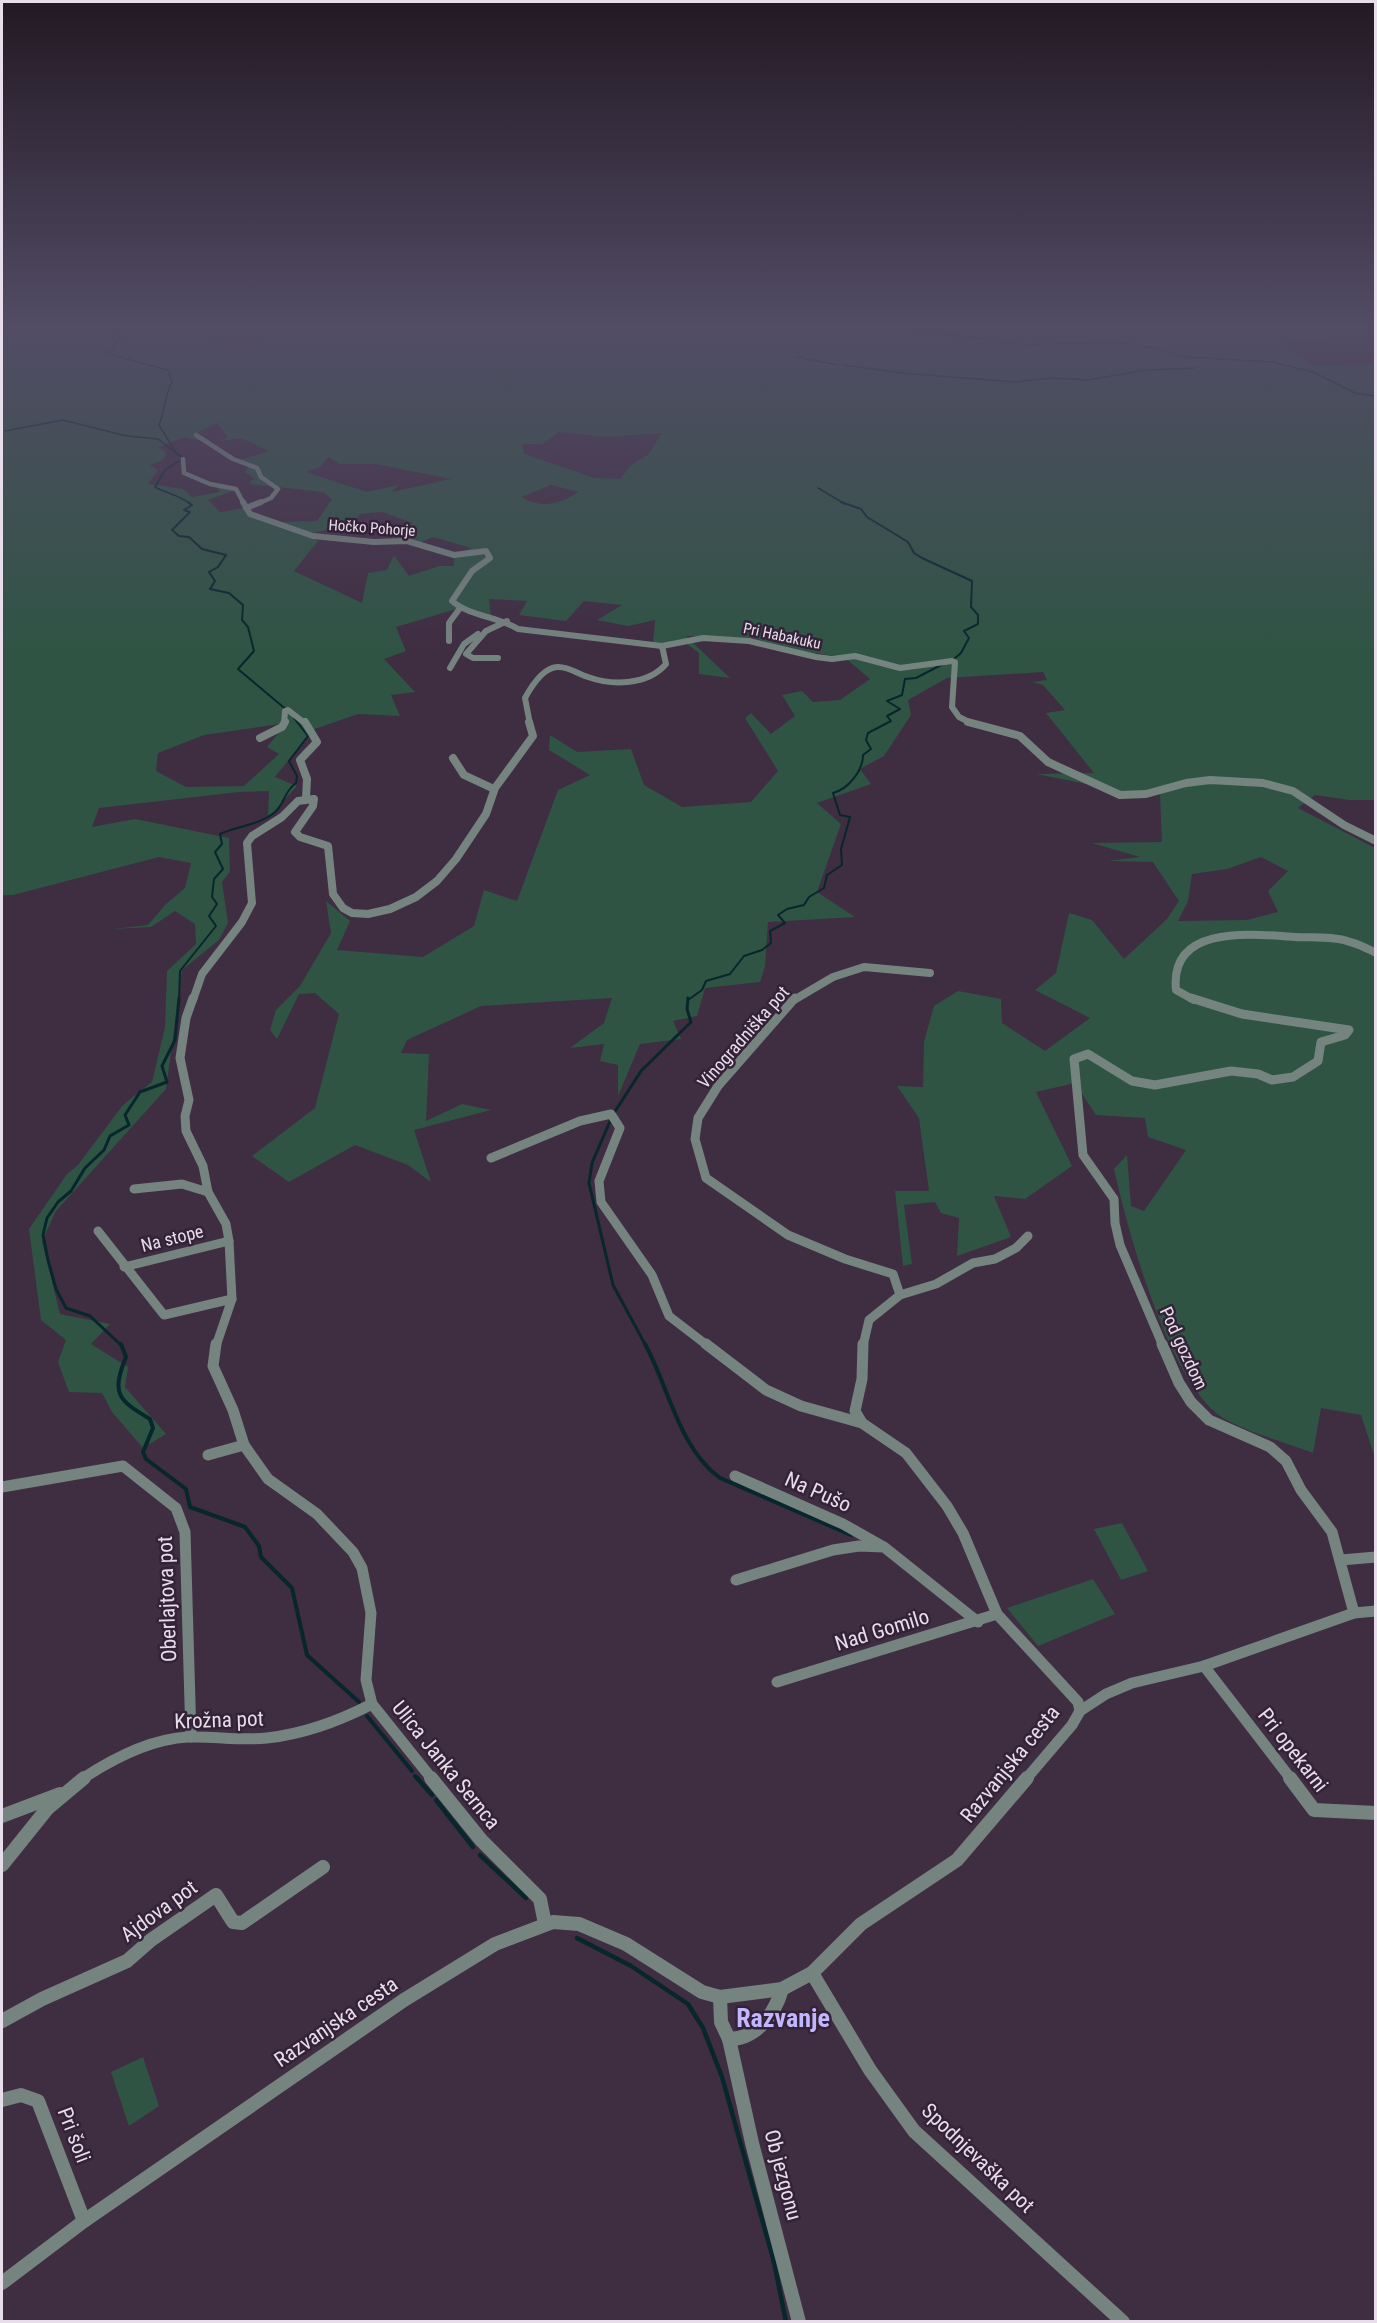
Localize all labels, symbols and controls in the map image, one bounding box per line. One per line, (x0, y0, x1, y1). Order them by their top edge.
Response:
street label: Hočko Pohorje (328, 516, 416, 540)
street label: Pri Habakuku (742, 619, 822, 653)
street label: Vinogradniška pot (693, 982, 793, 1092)
street label: Na stope (139, 1220, 205, 1256)
street label: Pod gozdom (1156, 1303, 1212, 1393)
street label: Na Pušo (781, 1467, 855, 1517)
street label: Oberlajtova pot (153, 1536, 181, 1662)
street label: Nad Gomilo (832, 1604, 932, 1656)
street label: Ulica Janka Sernca (387, 1696, 505, 1834)
street label: Razvanjska cesta (956, 1701, 1064, 1827)
street label: Pri opekarni (1253, 1703, 1333, 1797)
street label: Krožna pot (174, 1706, 264, 1734)
street label: Ajdova pot (116, 1875, 202, 1947)
street label: Razvanjska cesta (270, 1972, 402, 2072)
district label: Razvanje (736, 2003, 830, 2033)
street label: Spodnjevaška pot (917, 2098, 1039, 2218)
street label: Pri šoli (53, 2104, 95, 2166)
street label: Ob jezgonu (759, 2127, 807, 2223)

